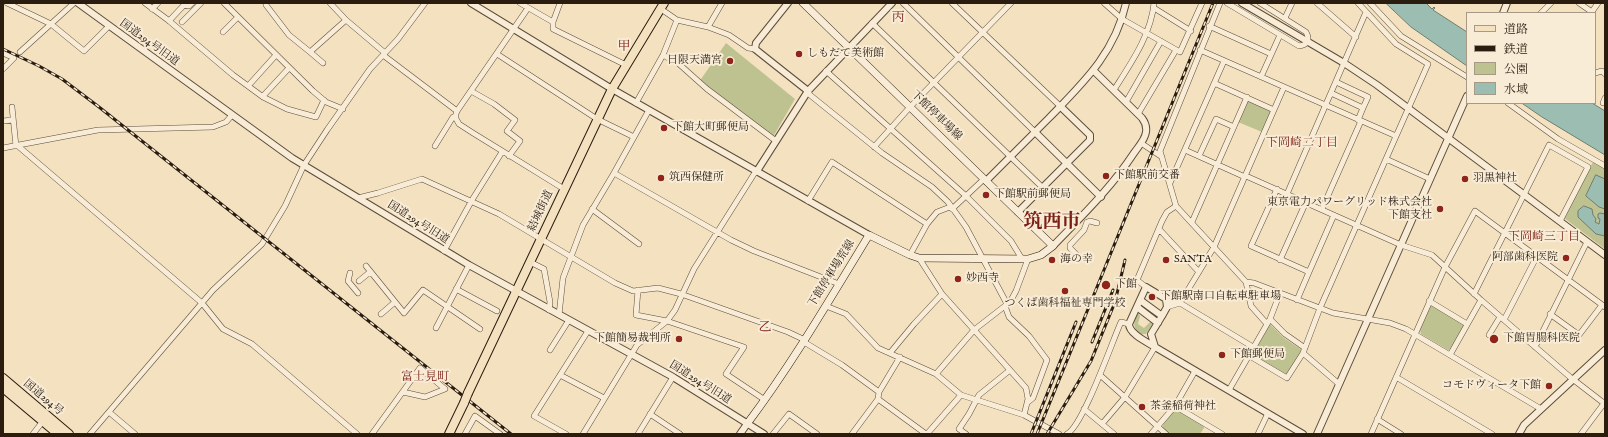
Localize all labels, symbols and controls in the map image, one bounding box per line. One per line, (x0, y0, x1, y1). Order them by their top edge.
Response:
district label: 丙 (892, 10, 904, 26)
legend (1466, 12, 1596, 104)
street label: 国道294号旧道 (117, 17, 181, 69)
text: 道路 (1504, 22, 1528, 37)
district label: 甲 (618, 39, 630, 55)
text: 鉄道 (1504, 42, 1528, 57)
place label: しもだて美術館 (807, 47, 884, 61)
marker: しもだて美術館 (794, 49, 804, 59)
place label: 日限天満宮 (667, 54, 722, 68)
marker: 日限天満宮 (725, 56, 735, 66)
text: 公園 (1504, 62, 1528, 77)
text: 水域 (1504, 82, 1528, 97)
street label: 下館停車場線 (908, 88, 964, 144)
place label: 下館大町郵便局 (672, 121, 749, 135)
marker: 下館大町郵便局 (659, 123, 669, 133)
district label: 下岡崎二丁目 (1266, 137, 1338, 151)
place label: 下館駅前交番 (1114, 169, 1180, 183)
place label: 筑西保健所 (669, 171, 724, 185)
marker: 下館駅前交番 (1101, 171, 1111, 181)
place label: 羽黒神社 (1473, 172, 1517, 186)
marker: 筑西保健所 (656, 173, 666, 183)
marker: 羽黒神社 (1460, 174, 1470, 184)
street label: 結城街道 (526, 188, 556, 234)
place label: 下館駅前郵便局 (994, 188, 1071, 202)
marker: 下館駅前郵便局 (981, 190, 991, 200)
place label: 東京電力パワーグリッド株式会社 下館支社 (1267, 196, 1432, 222)
street label: 国道294号旧道 (385, 199, 451, 247)
marker: 東京電力パワーグリッド株式会社 下館支社 (1435, 204, 1445, 214)
district label: 筑西市 (1024, 212, 1080, 234)
district label: 下岡崎三丁目 (1508, 231, 1580, 245)
street label: 下館停車場荒線 (806, 238, 858, 310)
place label: 阿部歯科医院 (1492, 251, 1558, 265)
place label: 海の幸 (1060, 253, 1093, 267)
place label: SANTA (1174, 253, 1212, 267)
marker: 阿部歯科医院 (1561, 253, 1571, 263)
marker: 海の幸 (1047, 255, 1057, 265)
marker: SANTA (1161, 255, 1171, 265)
place label: 妙西寺 (966, 272, 999, 286)
marker: 妙西寺 (953, 274, 963, 284)
place label: 下館 (1115, 278, 1137, 292)
marker: 下館 (1100, 279, 1112, 291)
marker: つくば歯科福祉専門学校 (1060, 286, 1070, 296)
place label: 下館駅南口自転車駐車場 (1160, 290, 1281, 304)
marker: 下館駅南口自転車駐車場 (1147, 292, 1157, 302)
place label: つくば歯科福祉専門学校 (1005, 297, 1125, 311)
district label: 乙 (759, 320, 771, 336)
place label: 下館簡易裁判所 (594, 332, 671, 346)
place label: 下館胃腸科医院 (1503, 332, 1580, 346)
marker: 下館胃腸科医院 (1488, 333, 1500, 345)
marker: 下館簡易裁判所 (674, 334, 684, 344)
place label: 下館郵便局 (1230, 348, 1285, 362)
marker: 下館郵便局 (1217, 350, 1227, 360)
street label: 国道294号旧道 (667, 359, 733, 407)
district label: 富士見町 (401, 371, 449, 385)
street label: 国道294号 (20, 377, 66, 419)
place label: コモドヴィータ下館 (1442, 379, 1541, 393)
marker: コモドヴィータ下館 (1544, 381, 1554, 391)
place label: 茶釜稲荷神社 (1150, 400, 1216, 414)
marker: 茶釜稲荷神社 (1137, 402, 1147, 412)

